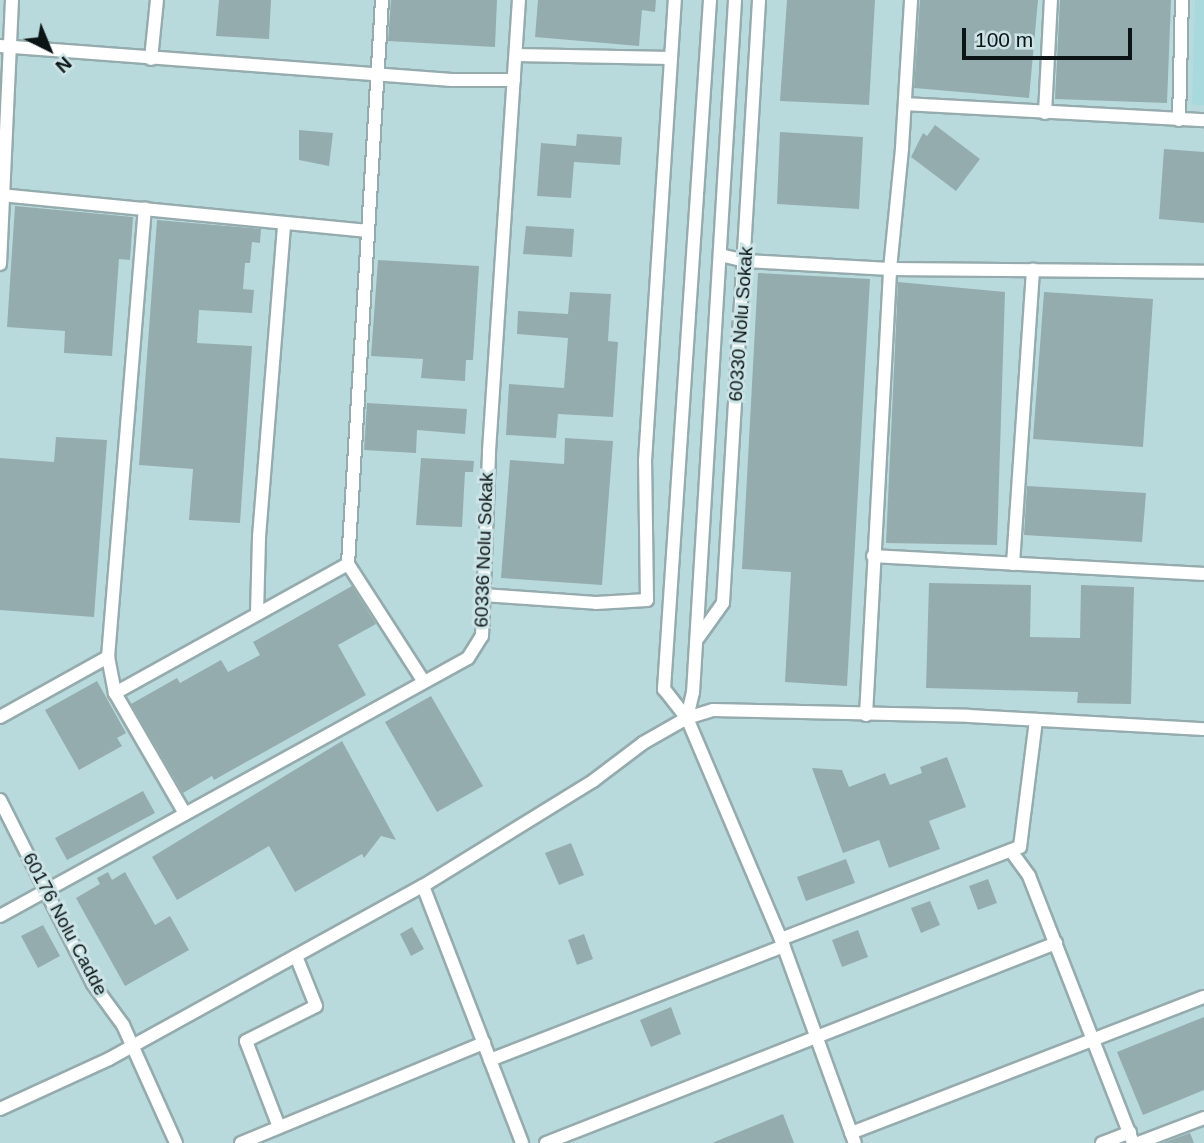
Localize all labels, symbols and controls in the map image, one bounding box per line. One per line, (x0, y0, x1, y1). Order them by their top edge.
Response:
north arrow (14, 14, 84, 84)
scale bar (966, 14, 1136, 58)
text: 100 m (975, 28, 1033, 51)
text: N (51, 52, 76, 77)
street label: 60330 Nolu Sokak (724, 246, 758, 402)
street label: 60336 Nolu Sokak (470, 472, 498, 628)
street label: 60176 Nolu Cadde (18, 849, 112, 999)

